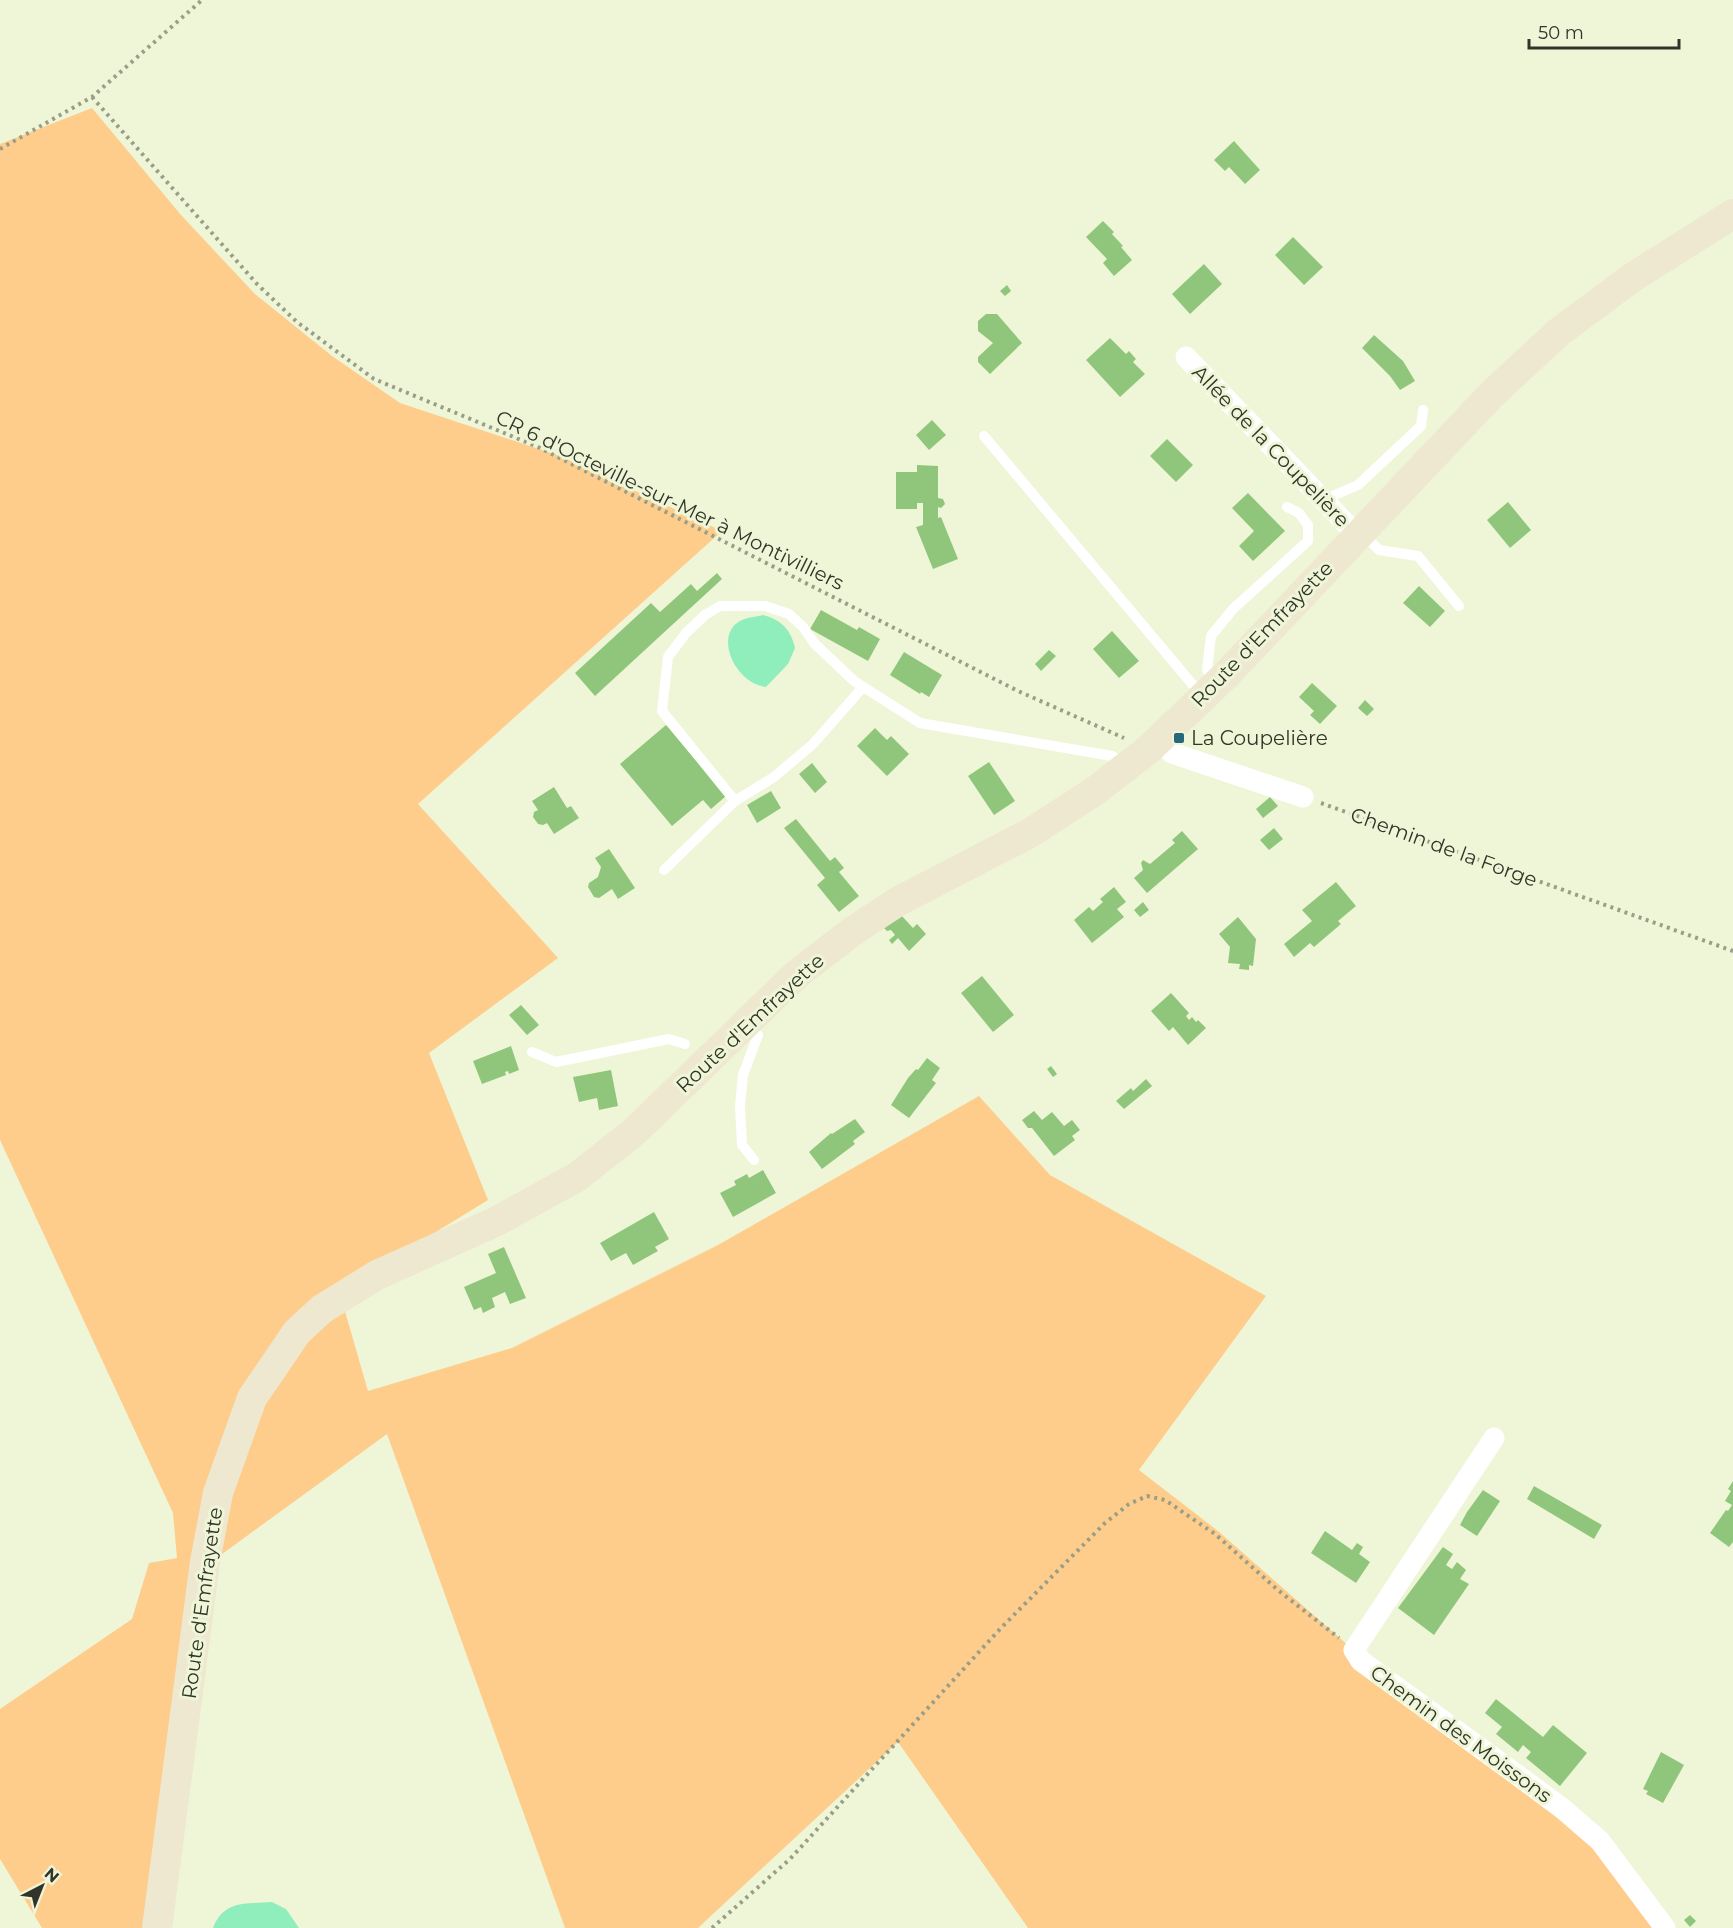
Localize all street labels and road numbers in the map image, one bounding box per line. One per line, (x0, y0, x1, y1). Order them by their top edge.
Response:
street label: Allée de la Coupelière (1187, 360, 1355, 532)
street label: CR 6 d'Octeville-sur-Mer à Montivilliers (492, 405, 848, 595)
street label: Route d'Emfrayette (1186, 556, 1338, 712)
street label: Chemin de la Forge (1347, 802, 1541, 892)
street label: Route d'Emfrayette (671, 948, 829, 1098)
street label: Route d'Emfrayette (177, 1506, 227, 1700)
street label: Chemin des Moissons (1366, 1660, 1556, 1808)

